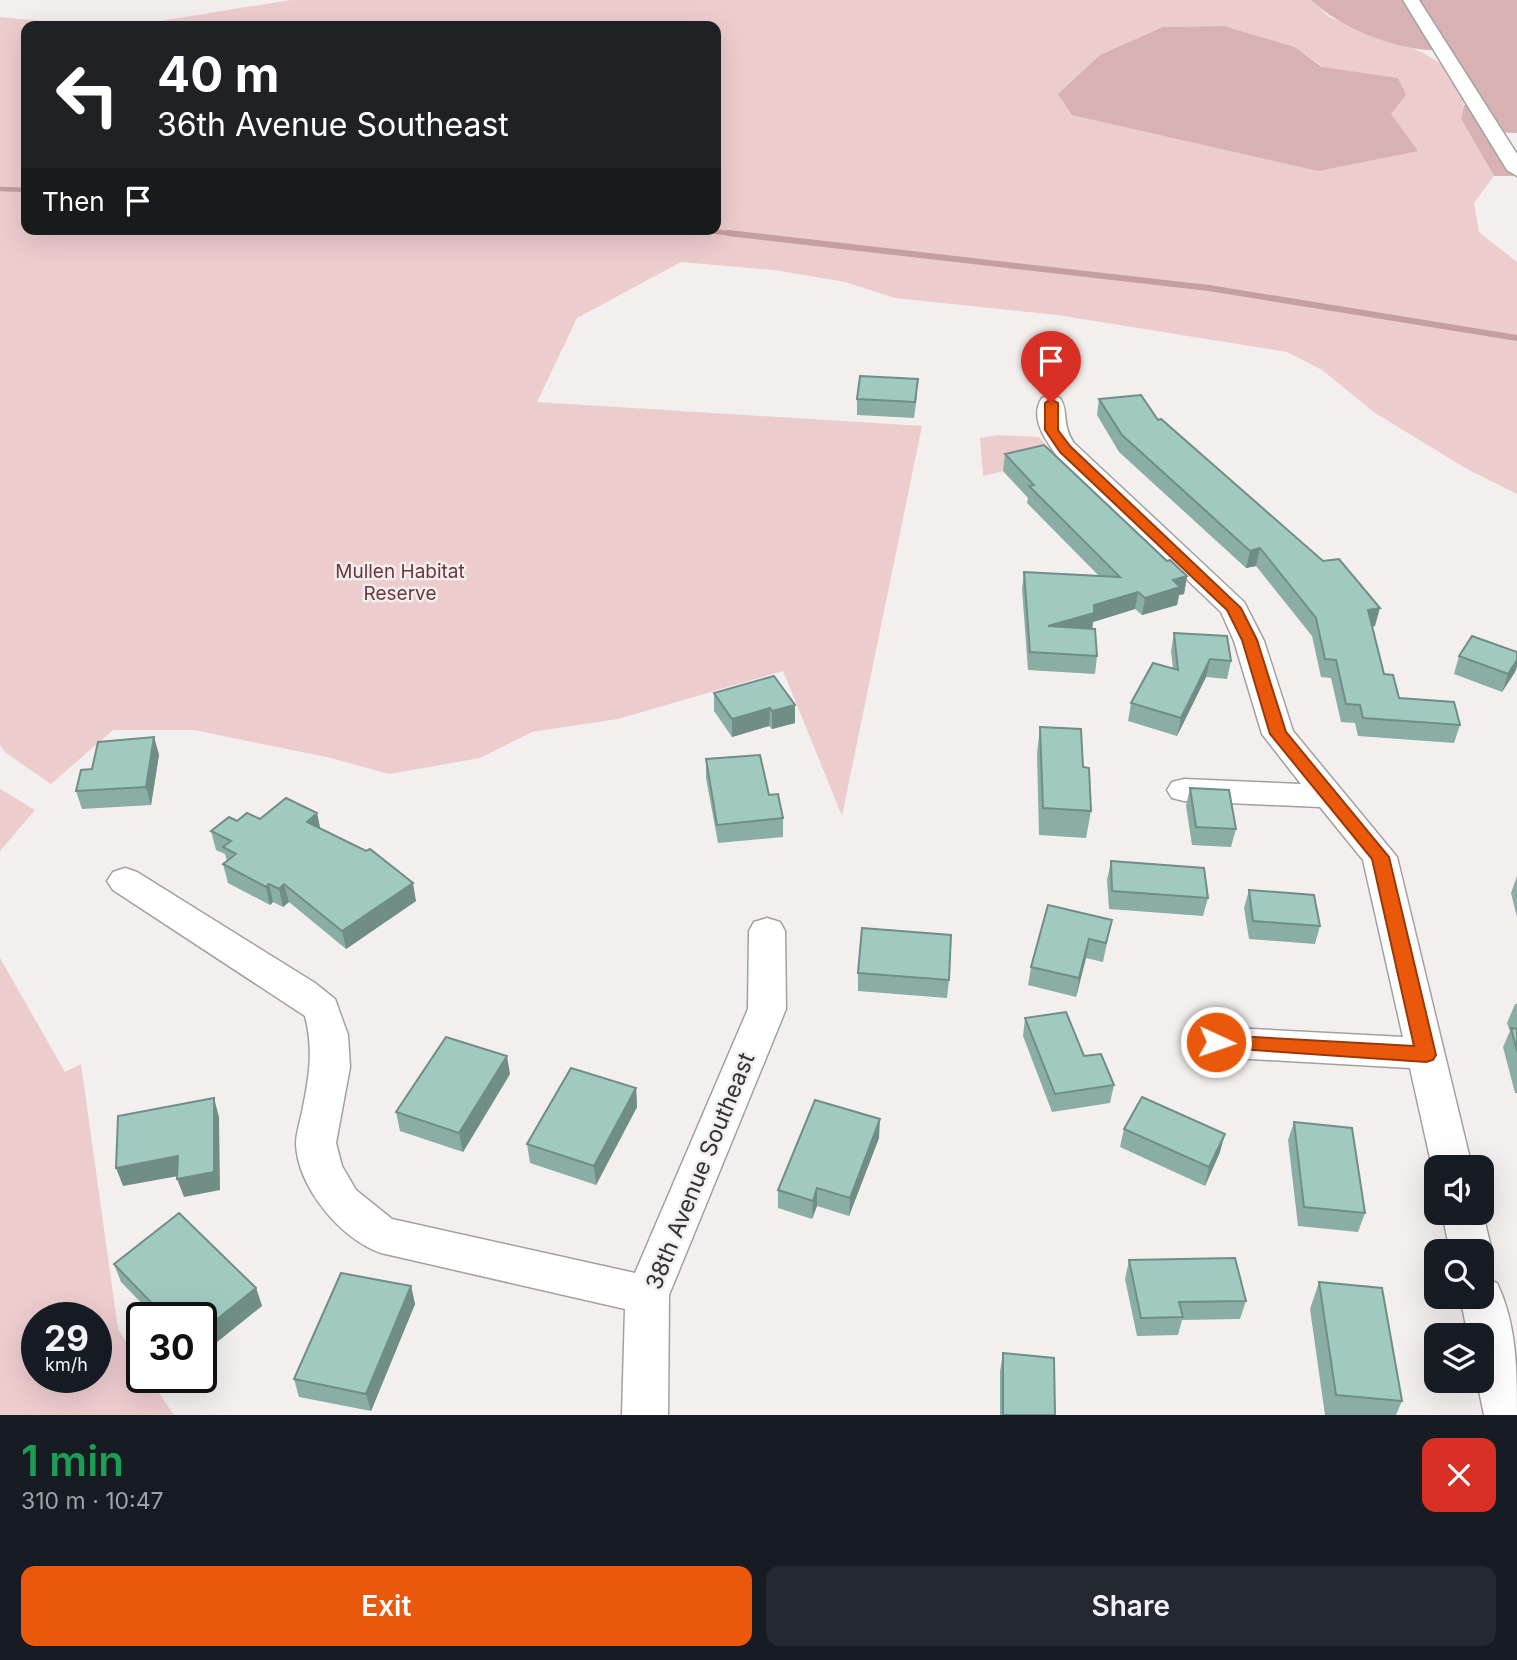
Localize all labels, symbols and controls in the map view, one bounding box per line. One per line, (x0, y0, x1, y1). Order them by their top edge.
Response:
text: 40 m (157, 45, 280, 104)
icon: left (42, 49, 133, 140)
text: 36th Avenue Southeast (157, 105, 509, 144)
icon: arrive (119, 182, 157, 220)
text: Then (42, 186, 105, 217)
pin (1021, 331, 1081, 403)
icon: arrive (1032, 342, 1070, 380)
park label: Mullen Habitat Reserve (335, 560, 465, 605)
position arrow (1179, 1005, 1253, 1079)
street label: 38th Avenue Southeast (640, 1048, 761, 1293)
map controls (1424, 1155, 1494, 1393)
button: sound (1424, 1155, 1494, 1225)
button: search (1424, 1239, 1494, 1309)
speed limit sign: 30 (126, 1302, 217, 1393)
text: 29 (44, 1317, 89, 1359)
button: layers (1424, 1323, 1494, 1393)
text: km/h (45, 1354, 88, 1375)
text: 1 min (21, 1435, 124, 1486)
button: close (1422, 1438, 1496, 1512)
text: 310 m · 10:47 (21, 1487, 164, 1515)
button: Exit (21, 1566, 752, 1646)
button: Share (766, 1566, 1496, 1646)

